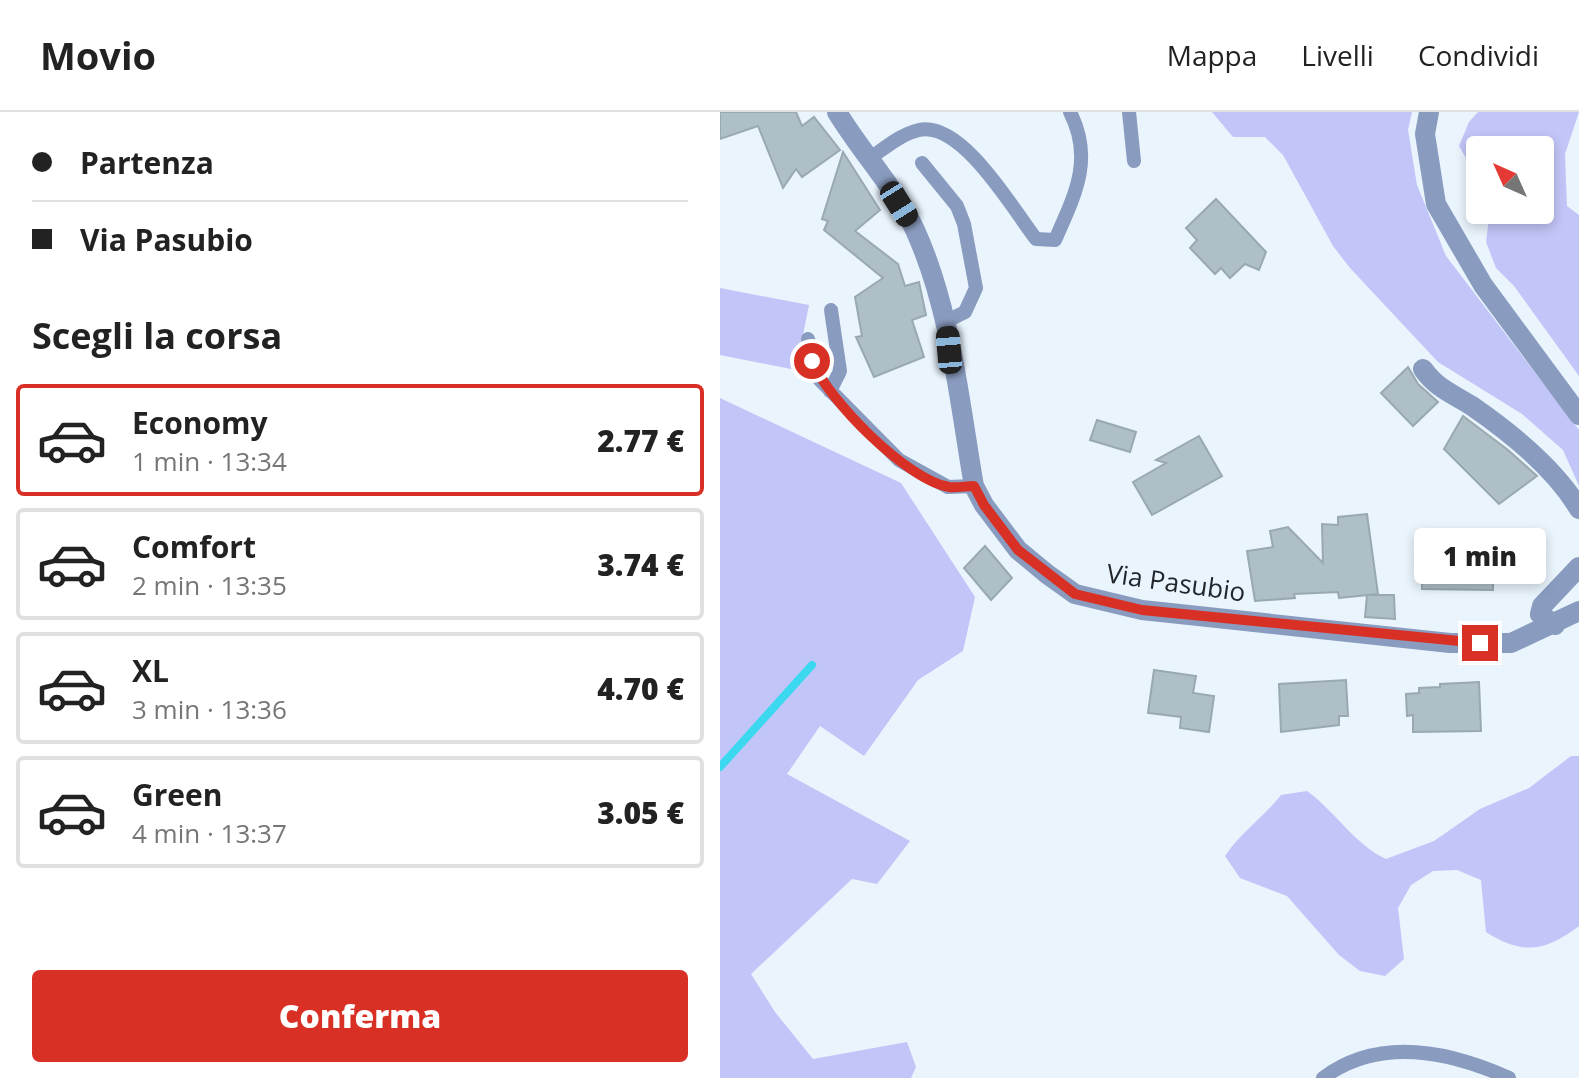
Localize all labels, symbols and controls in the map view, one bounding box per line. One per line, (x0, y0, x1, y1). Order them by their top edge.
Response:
text: Movio (40, 29, 156, 81)
text: Mappa (1167, 36, 1257, 74)
text: Livelli (1301, 36, 1374, 74)
text: Condividi (1418, 36, 1539, 74)
north arrow (1466, 136, 1554, 224)
map controls (1466, 136, 1554, 224)
text: Partenza (80, 142, 214, 183)
car (876, 177, 922, 231)
text: Via Pasubio (80, 219, 253, 260)
text: Scegli la corsa (32, 311, 282, 360)
car (935, 325, 963, 375)
route start (794, 343, 830, 379)
text: Economy (132, 402, 268, 443)
icon: car (36, 404, 108, 476)
text: 2.77 € (597, 420, 684, 461)
text: 1 min · 13:34 (132, 443, 287, 479)
text: Comfort (132, 526, 256, 567)
callout: 1 min (1414, 527, 1546, 583)
icon: car (36, 528, 108, 600)
text: 1 min (1443, 538, 1517, 574)
text: 3.74 € (597, 544, 684, 585)
street label: Via Pasubio (1104, 554, 1248, 610)
text: 2 min · 13:35 (132, 567, 287, 603)
route end (1462, 625, 1498, 661)
text: XL (132, 650, 169, 691)
icon: car (36, 652, 108, 724)
text: 4.70 € (597, 668, 684, 709)
text: 3 min · 13:36 (132, 691, 287, 727)
text: Green (132, 774, 223, 815)
icon: car (36, 776, 108, 848)
text: 3.05 € (597, 792, 684, 833)
text: 4 min · 13:37 (132, 815, 287, 851)
button: Conferma (32, 970, 688, 1062)

